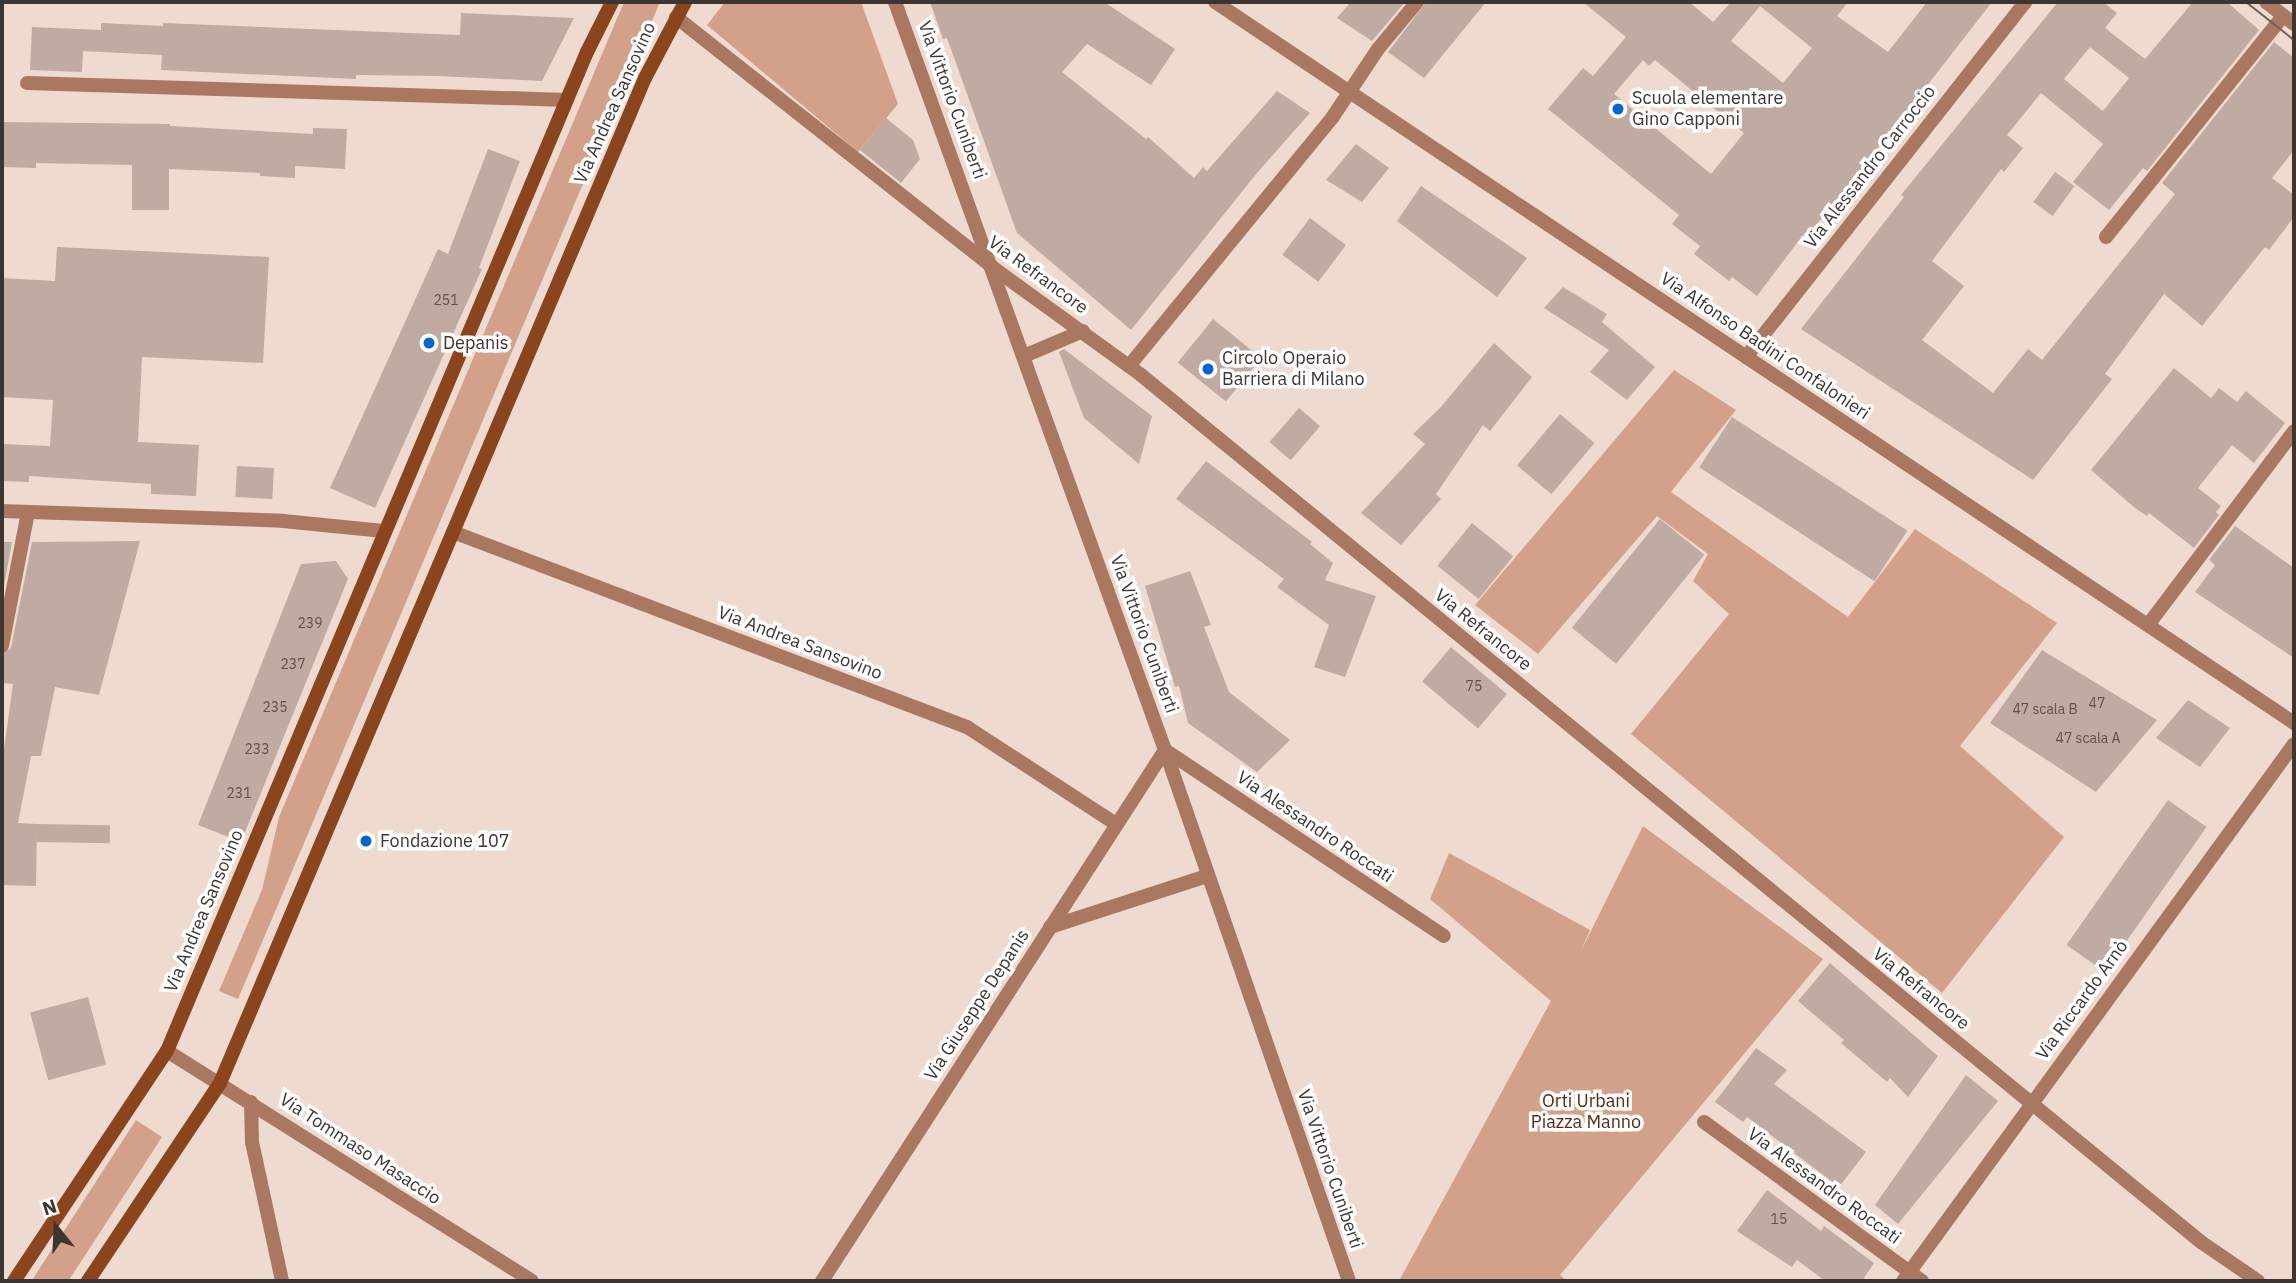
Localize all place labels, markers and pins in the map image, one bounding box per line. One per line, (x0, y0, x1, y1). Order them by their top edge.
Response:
place label: Scuola elementare Gino Capponi (1632, 88, 1783, 130)
marker: Scuola elementare Gino Capponi (1610, 101, 1626, 117)
place label: Depanis (443, 332, 509, 354)
marker: Depanis (421, 335, 437, 351)
place label: Circolo Operaio Barriera di Milano (1222, 348, 1364, 390)
marker: Circolo Operaio Barriera di Milano (1200, 361, 1216, 377)
place label: Fondazione 107 (380, 830, 510, 852)
marker: Fondazione 107 (358, 833, 374, 849)

